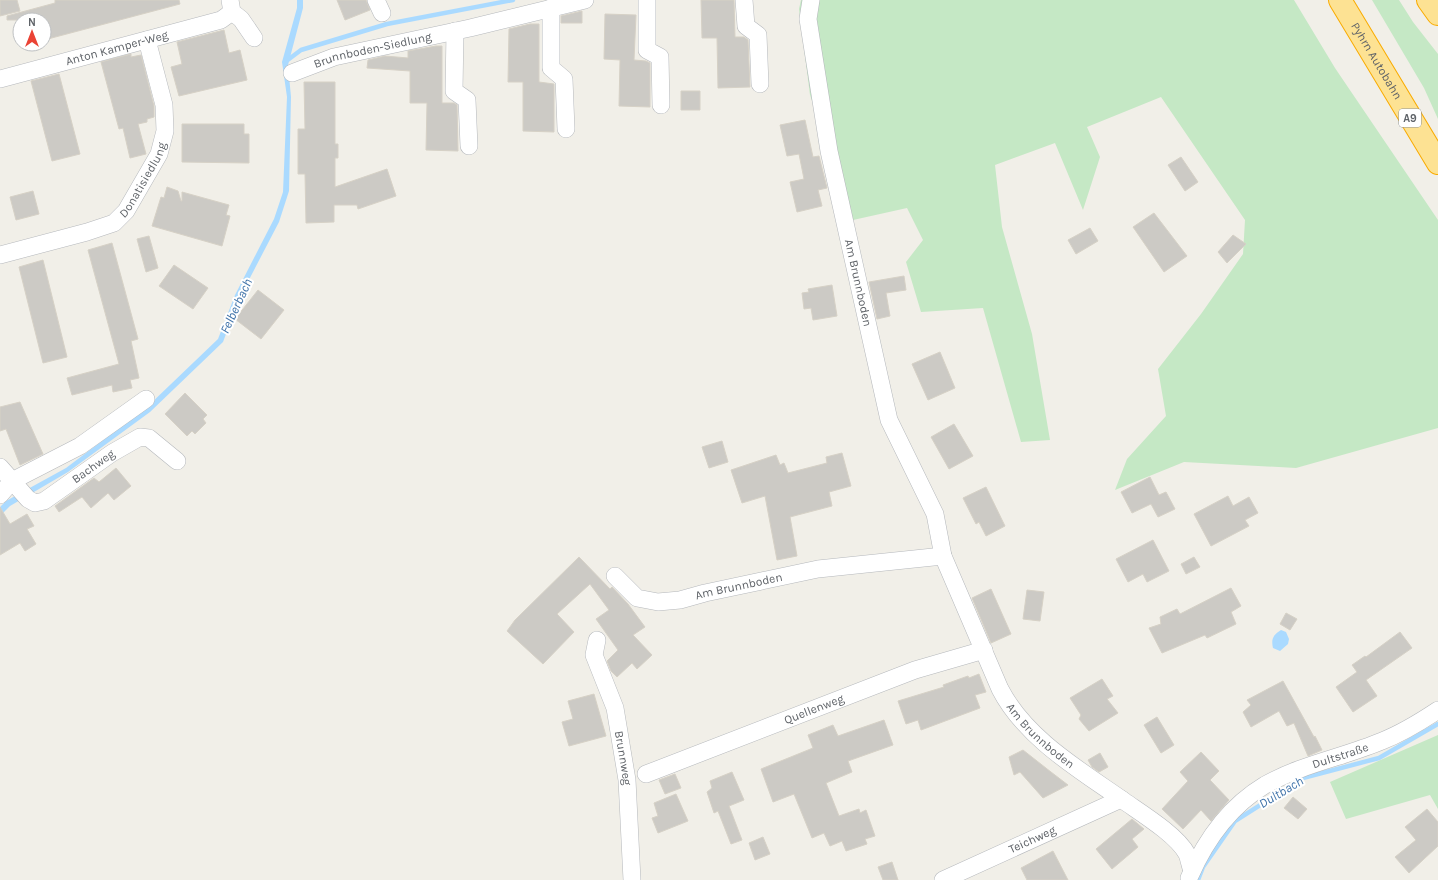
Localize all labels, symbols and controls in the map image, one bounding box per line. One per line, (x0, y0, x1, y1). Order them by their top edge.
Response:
north arrow (12, 12, 52, 52)
text: N (28, 16, 36, 29)
street label: Pyhrn Autobahn (1348, 20, 1405, 102)
street label: Anton Kamper-Weg (64, 27, 170, 68)
street label: Brunnboden-Siedlung (312, 29, 433, 71)
road number: A9 (1399, 109, 1421, 127)
street label: Donatisiedlung (116, 141, 169, 221)
street label: Am Brunnboden (842, 238, 875, 328)
water label: Felberbach (217, 276, 255, 336)
street label: Bachweg (69, 446, 117, 486)
street label: Am Brunnboden (694, 570, 784, 602)
street label: Quellenweg (782, 691, 846, 727)
street label: Am Brunnboden (1004, 700, 1077, 771)
street label: Brunnweg (612, 730, 634, 786)
street label: Dultstraße (1310, 740, 1370, 771)
water label: Dultbach (1256, 773, 1306, 811)
street label: Teichweg (1007, 823, 1058, 856)

